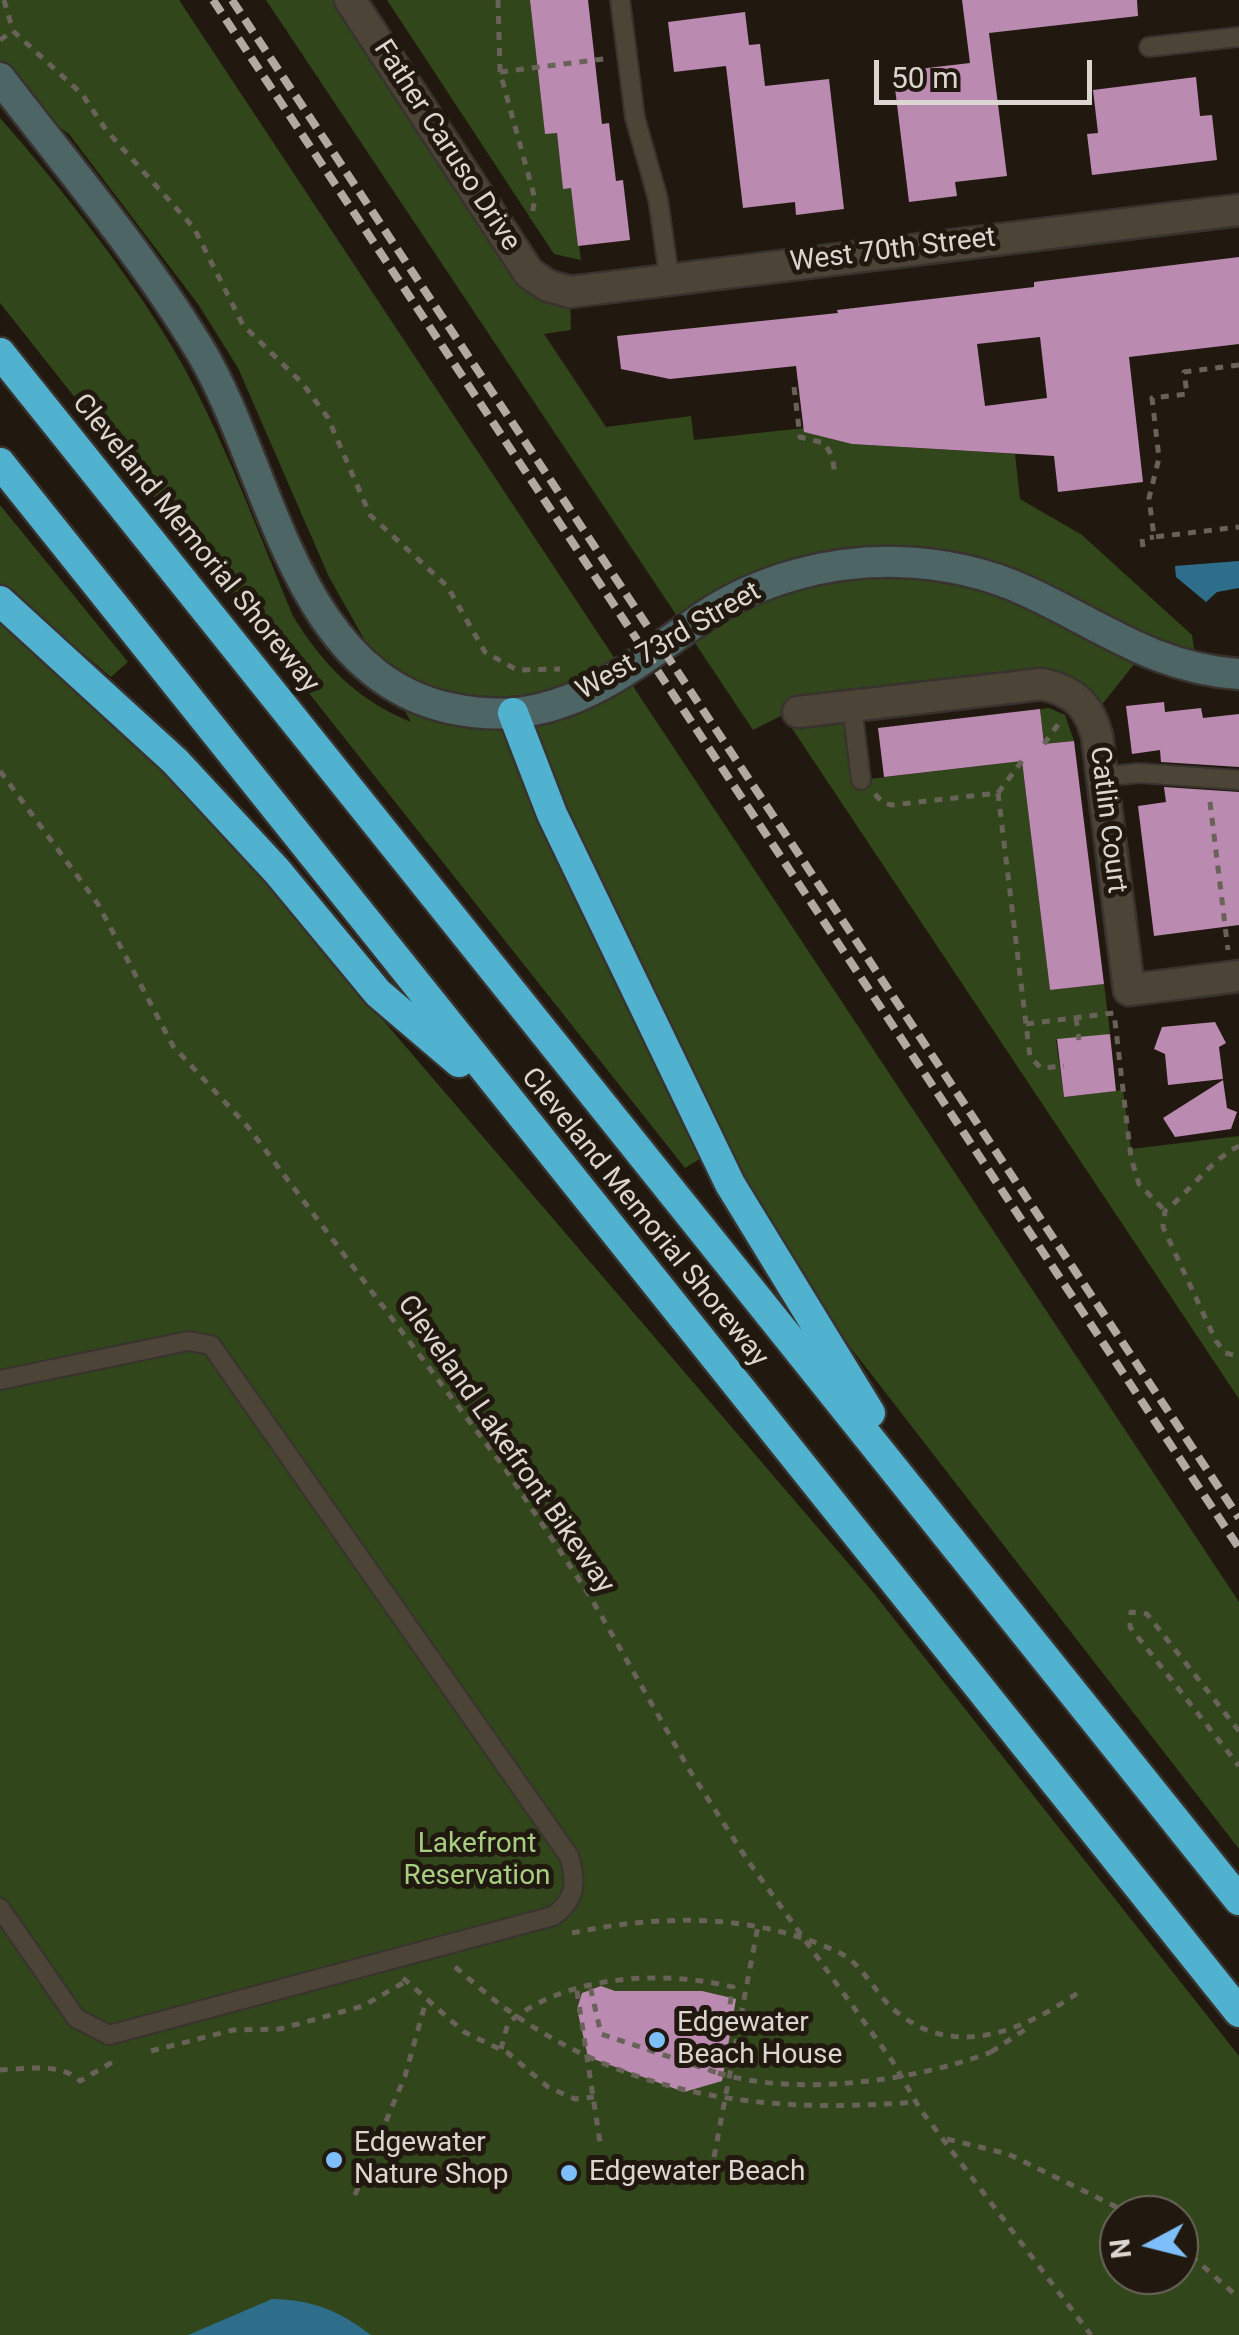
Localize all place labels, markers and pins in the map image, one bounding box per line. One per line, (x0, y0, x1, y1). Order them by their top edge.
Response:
place label: Edgewater Beach House (677, 2007, 842, 2073)
marker: Edgewater Beach House (646, 2029, 668, 2051)
place label: Edgewater Nature Shop (354, 2127, 509, 2193)
marker: Edgewater Nature Shop (323, 2149, 345, 2171)
place label: Edgewater Beach (589, 2156, 805, 2190)
marker: Edgewater Beach (558, 2162, 580, 2184)

